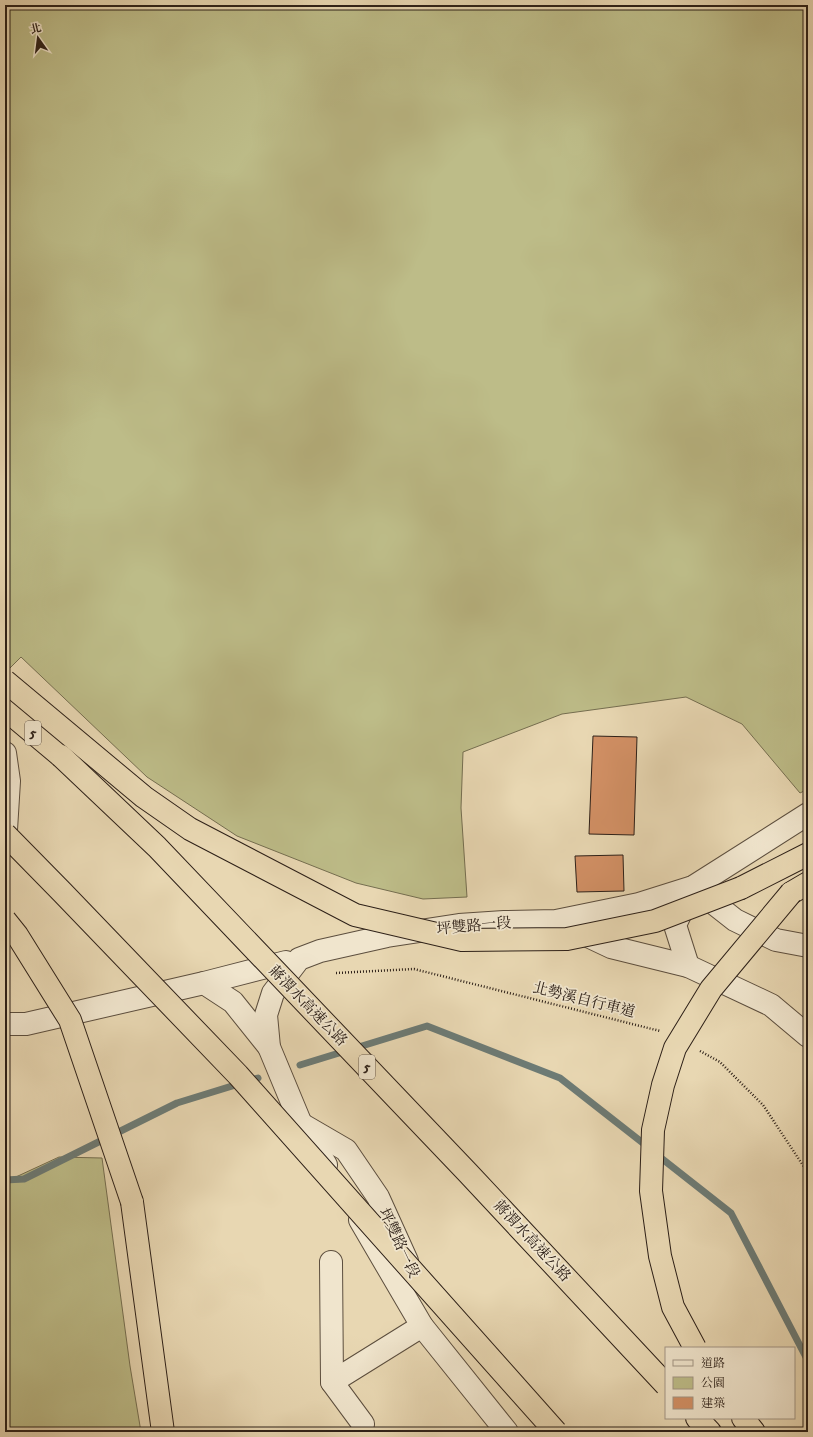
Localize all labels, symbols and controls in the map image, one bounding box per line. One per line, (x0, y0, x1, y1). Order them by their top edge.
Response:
north arrow (18, 18, 58, 58)
text: 北 (29, 21, 43, 37)
road number: 5 (25, 721, 41, 745)
street label: 坪雙路一段 (436, 913, 512, 939)
street label: 蔣渭水高速公路 (265, 962, 351, 1050)
street label: 北勢溪自行車道 (531, 978, 637, 1022)
road number: 5 (359, 1055, 375, 1079)
street label: 蔣渭水高速公路 (489, 1196, 575, 1286)
street label: 坪雙路一段 (375, 1205, 423, 1281)
legend (665, 1347, 795, 1419)
text: 道路 (701, 1356, 725, 1371)
text: 公園 (701, 1376, 725, 1391)
text: 建築 (701, 1396, 725, 1411)

